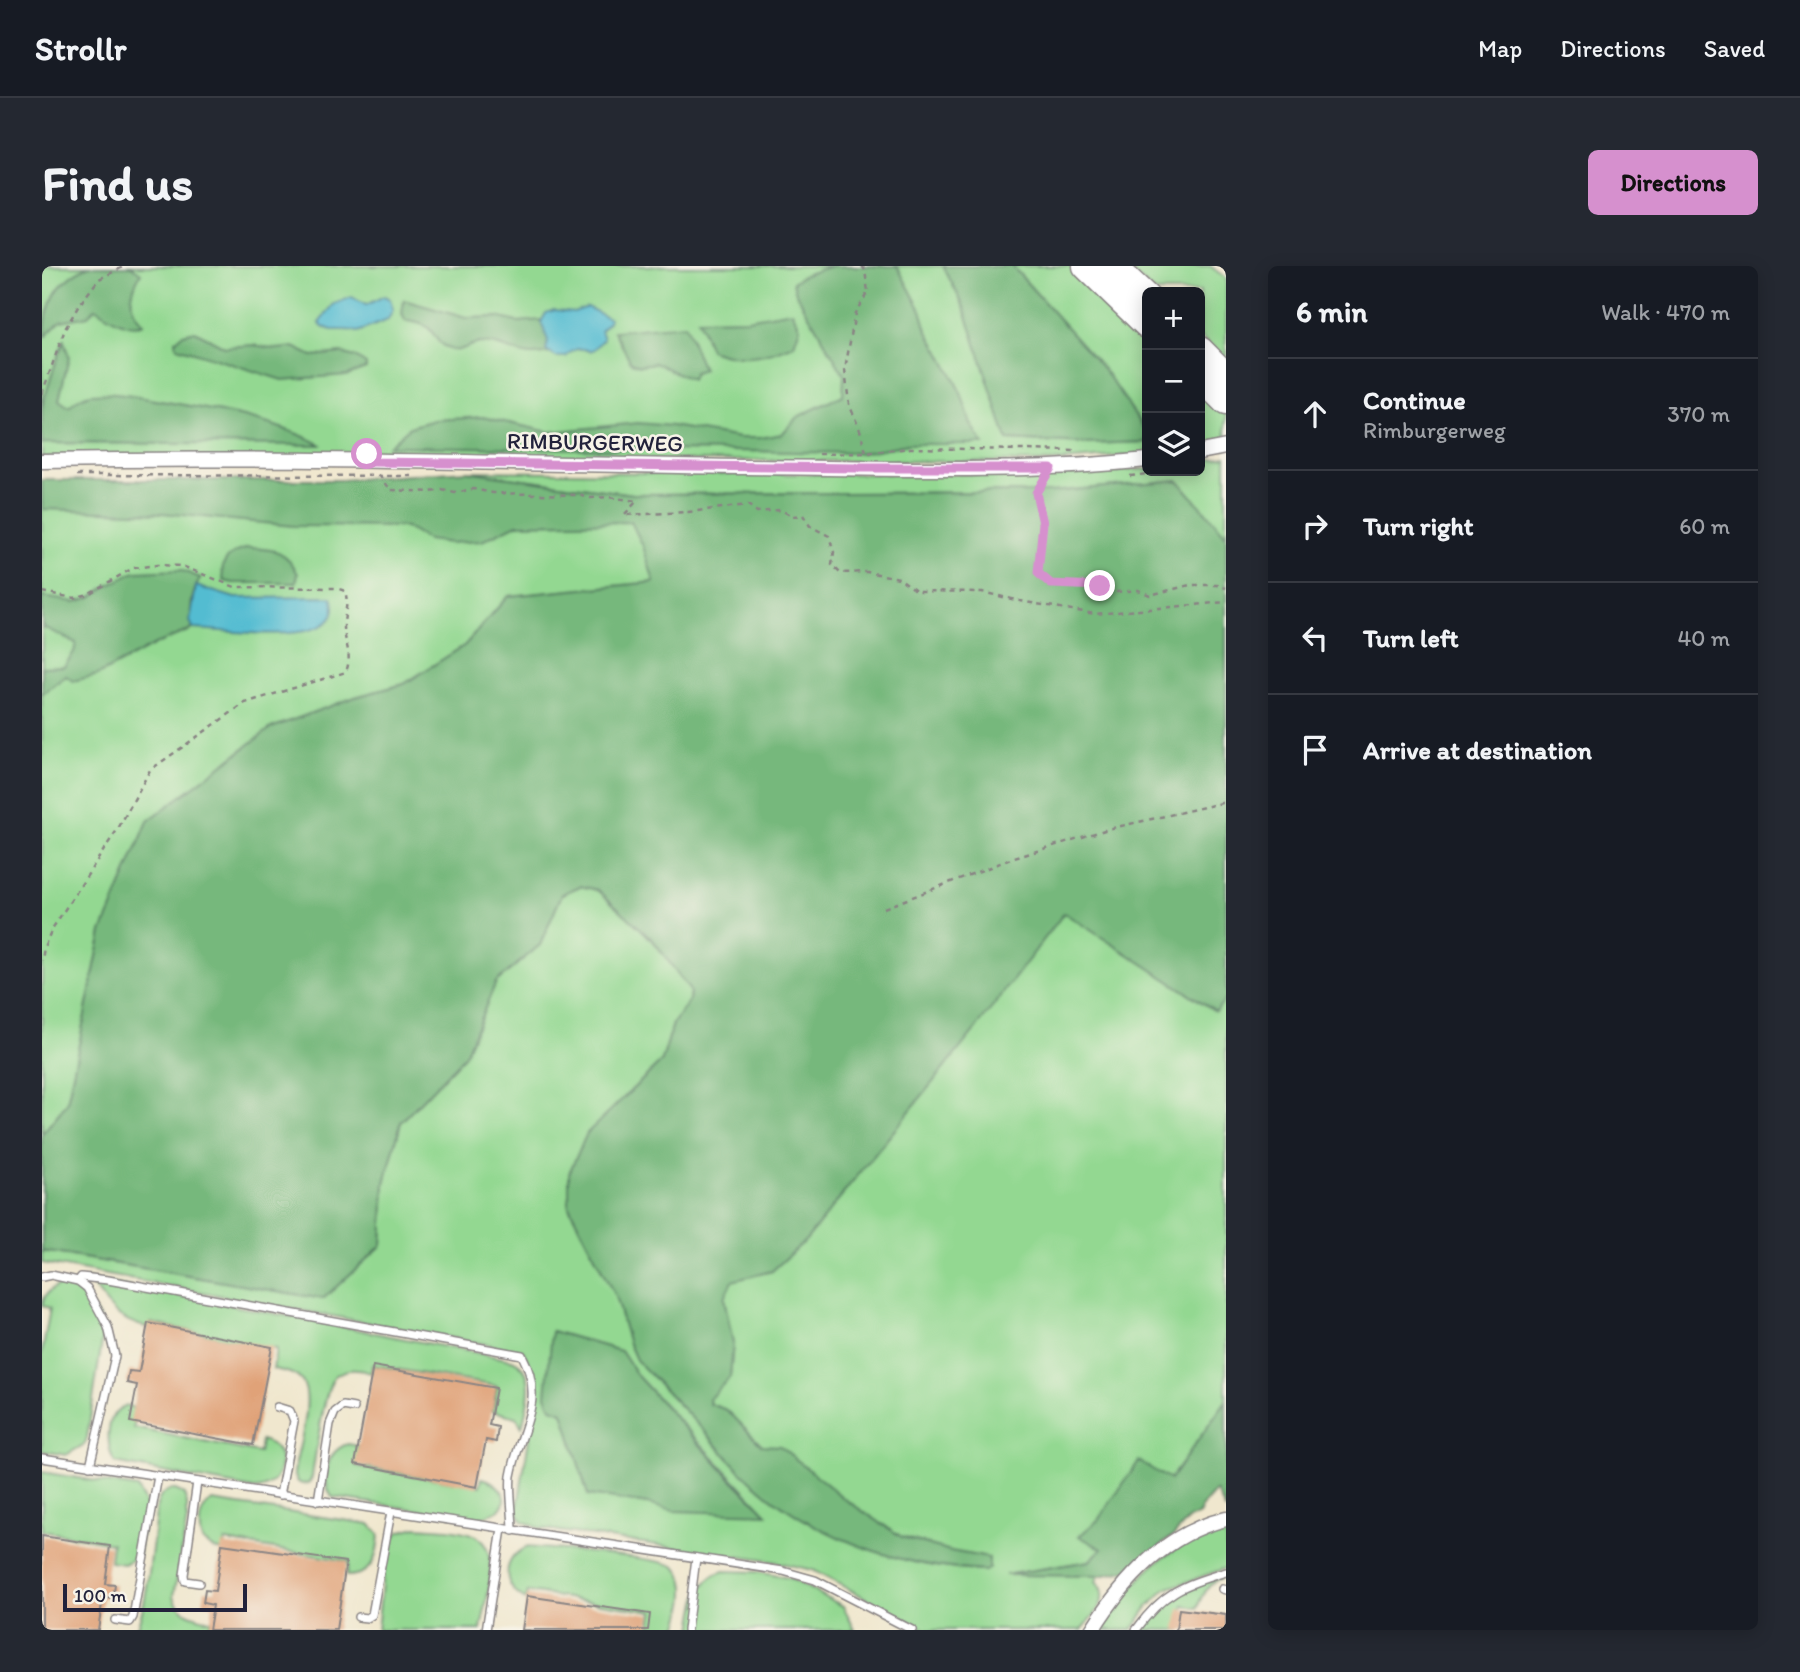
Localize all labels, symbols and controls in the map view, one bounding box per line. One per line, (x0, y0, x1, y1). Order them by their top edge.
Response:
text: Strollr (35, 29, 126, 68)
text: Map (1478, 34, 1522, 63)
text: Directions (1560, 34, 1666, 63)
text: Saved (1704, 34, 1765, 63)
button: Directions (1588, 150, 1758, 215)
text: Find us (42, 153, 193, 212)
map controls (1142, 287, 1205, 476)
button: + (1142, 287, 1205, 350)
text: 6 min (1296, 293, 1368, 330)
text: Walk · 470 m (1601, 298, 1730, 326)
button: − (1142, 350, 1205, 413)
text: Continue (1363, 384, 1466, 416)
icon: ahead (1296, 395, 1334, 433)
text: 370 m (1667, 400, 1730, 428)
button: layers (1142, 413, 1205, 476)
text: Rimburgerweg (1363, 416, 1506, 444)
street label: RIMBURGERWEG (507, 426, 683, 458)
route start (351, 438, 382, 469)
icon: right (1296, 507, 1334, 545)
text: Turn right (1363, 510, 1474, 542)
text: 60 m (1679, 512, 1730, 540)
route end (1084, 570, 1115, 601)
icon: left (1296, 619, 1334, 657)
text: Turn left (1363, 622, 1459, 654)
text: 40 m (1677, 624, 1730, 652)
icon: arrive (1296, 731, 1334, 769)
text: Arrive at destination (1363, 734, 1592, 766)
scale bar (63, 1581, 247, 1613)
text: 100 m (74, 1584, 126, 1607)

